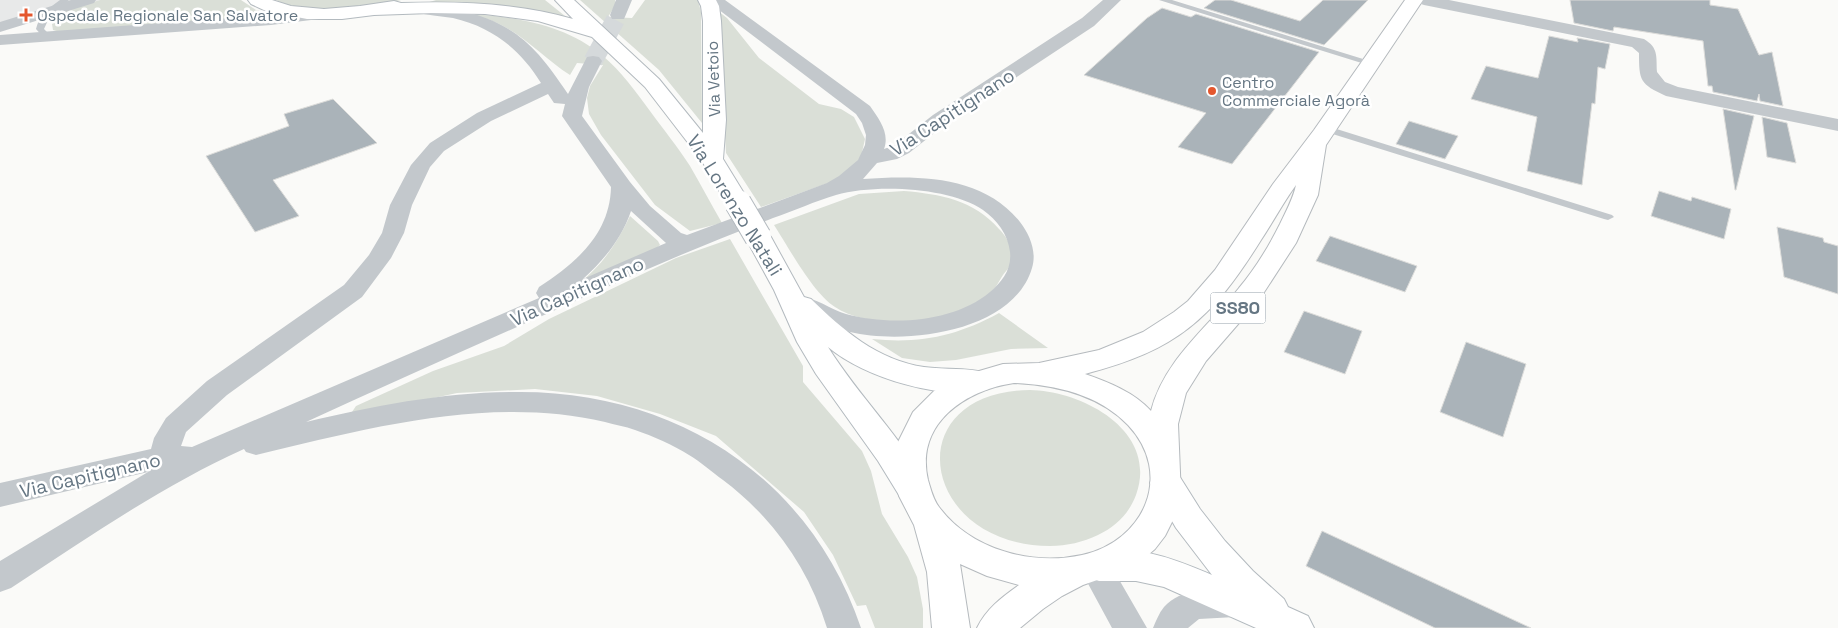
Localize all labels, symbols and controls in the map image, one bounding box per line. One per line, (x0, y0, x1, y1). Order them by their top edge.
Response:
place label: Ospedale Regionale San Salvatore (37, 5, 298, 26)
marker: Ospedale Regionale San Salvatore (19, 8, 33, 22)
street label: Via Vetoio (702, 41, 725, 117)
street label: Via Capitignano (885, 63, 1019, 162)
place label: Centro Commerciale Agorà (1222, 72, 1370, 111)
marker: Centro Commerciale Agorà (1206, 85, 1218, 97)
street label: Via Lorenzo Natali (681, 130, 788, 281)
street label: Via Capitignano (506, 251, 648, 332)
road number: SS80 (1210, 292, 1266, 324)
street label: Via Capitignano (17, 447, 163, 504)

